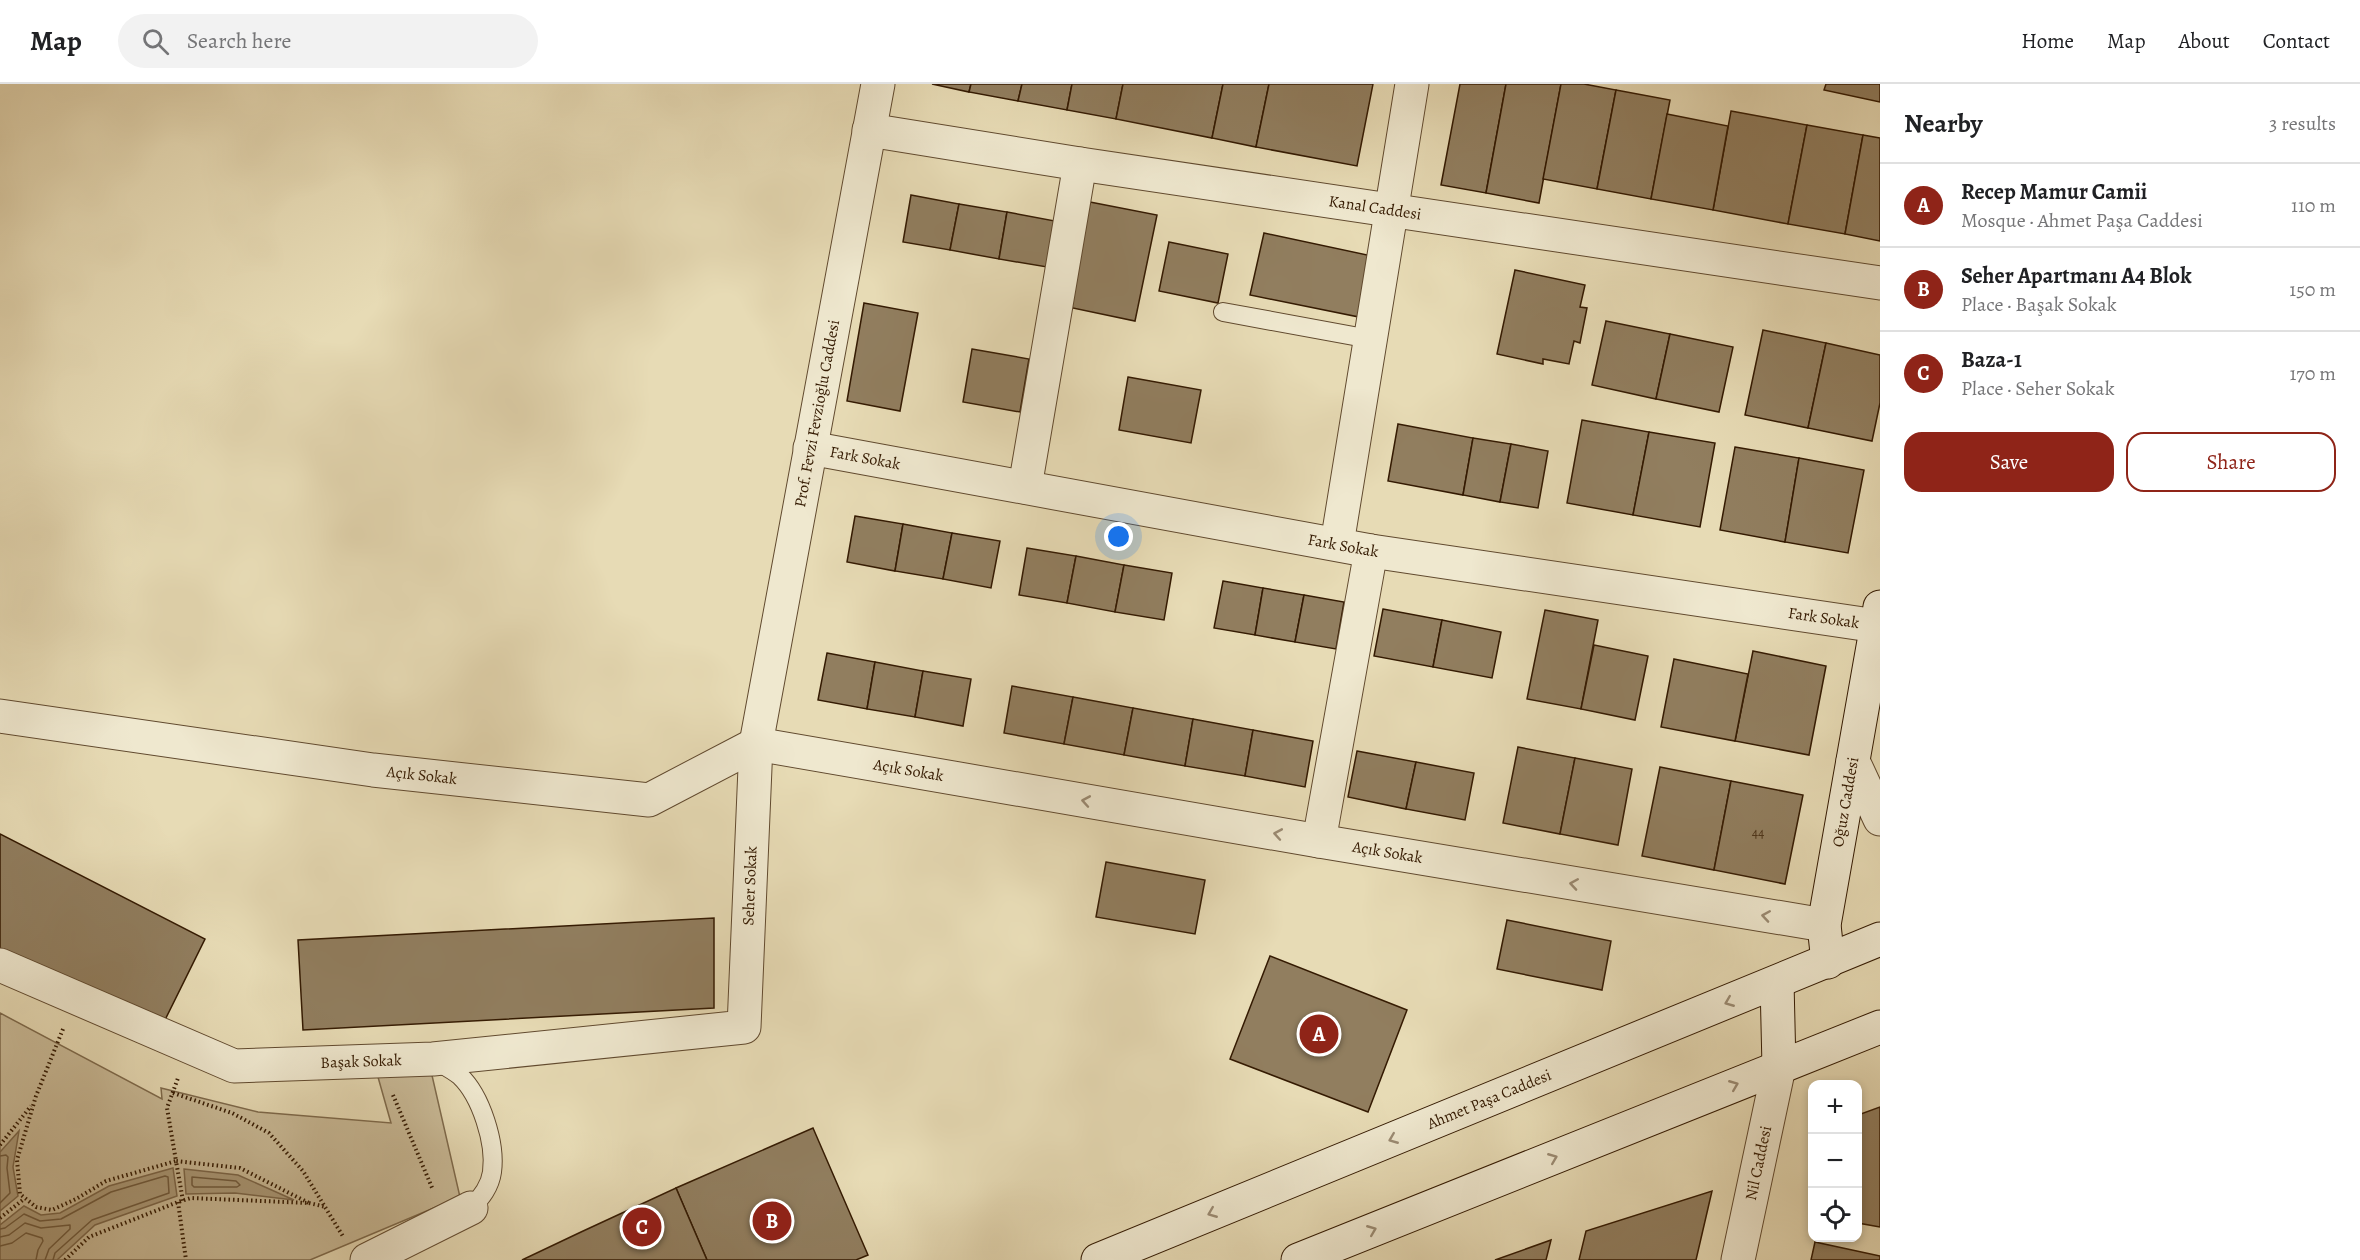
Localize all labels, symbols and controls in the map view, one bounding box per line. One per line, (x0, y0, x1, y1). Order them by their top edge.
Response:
search box (118, 14, 538, 68)
text: Map (30, 22, 82, 60)
icon: search (139, 25, 172, 58)
text: Search here (187, 26, 291, 56)
text: Home (2021, 27, 2074, 55)
text: Map (2107, 27, 2145, 55)
text: About (2178, 27, 2230, 55)
text: Contact (2263, 27, 2330, 55)
text: Nearby (1904, 106, 1983, 141)
text: 3 results (2269, 110, 2336, 137)
text: Recep Mamur Camii (1961, 177, 2147, 207)
street label: Kanal Caddesi (1327, 190, 1423, 226)
text: A (1917, 192, 1930, 219)
text: 110 m (2291, 192, 2336, 219)
text: Mosque · Ahmet Paşa Caddesi (1961, 207, 2203, 234)
text: Seher Apartmanı A4 Blok (1961, 261, 2192, 291)
text: B (1917, 276, 1930, 303)
text: 150 m (2289, 276, 2336, 303)
text: Place · Başak Sokak (1961, 291, 2117, 318)
street label: Prof. Fevzi Fevzioğlu Caddesi (789, 318, 845, 509)
text: Baza-1 (1961, 345, 2022, 375)
text: C (1917, 360, 1930, 387)
text: 170 m (2290, 360, 2336, 387)
text: Place · Seher Sokak (1961, 375, 2115, 402)
button: Save (1904, 432, 2114, 492)
button: Share (2126, 432, 2336, 492)
street label: Fark Sokak (828, 441, 902, 475)
your location (1104, 522, 1133, 551)
street label: Fark Sokak (1306, 529, 1380, 563)
street label: Fark Sokak (1787, 602, 1861, 634)
street label: Açık Sokak (871, 753, 945, 787)
street label: Oğuz Caddesi (1827, 755, 1864, 849)
street label: Açık Sokak (384, 760, 458, 790)
one-way arrow (1081, 795, 1091, 808)
house number: 44 (1752, 823, 1764, 842)
one-way arrow (1273, 828, 1283, 841)
street label: Açık Sokak (1350, 836, 1424, 869)
street label: Seher Sokak (737, 845, 763, 926)
one-way arrow (1569, 878, 1579, 890)
one-way arrow (1762, 910, 1771, 922)
one-way arrow (1724, 995, 1735, 1007)
pin: A (1300, 1012, 1338, 1056)
street label: Başak Sokak (320, 1049, 402, 1074)
street label: Ahmet Paşa Caddesi (1423, 1064, 1555, 1135)
one-way arrow (1729, 1080, 1739, 1093)
map controls (1808, 1080, 1862, 1242)
button: + (1808, 1080, 1862, 1134)
street label: Nil Caddesi (1740, 1124, 1777, 1203)
one-way arrow (1388, 1132, 1399, 1144)
button: − (1808, 1134, 1862, 1188)
one-way arrow (1547, 1153, 1558, 1165)
button: locate (1808, 1188, 1862, 1242)
pin: B (752, 1198, 792, 1244)
pin: C (622, 1204, 662, 1250)
one-way arrow (1208, 1206, 1219, 1218)
one-way arrow (1366, 1225, 1377, 1237)

